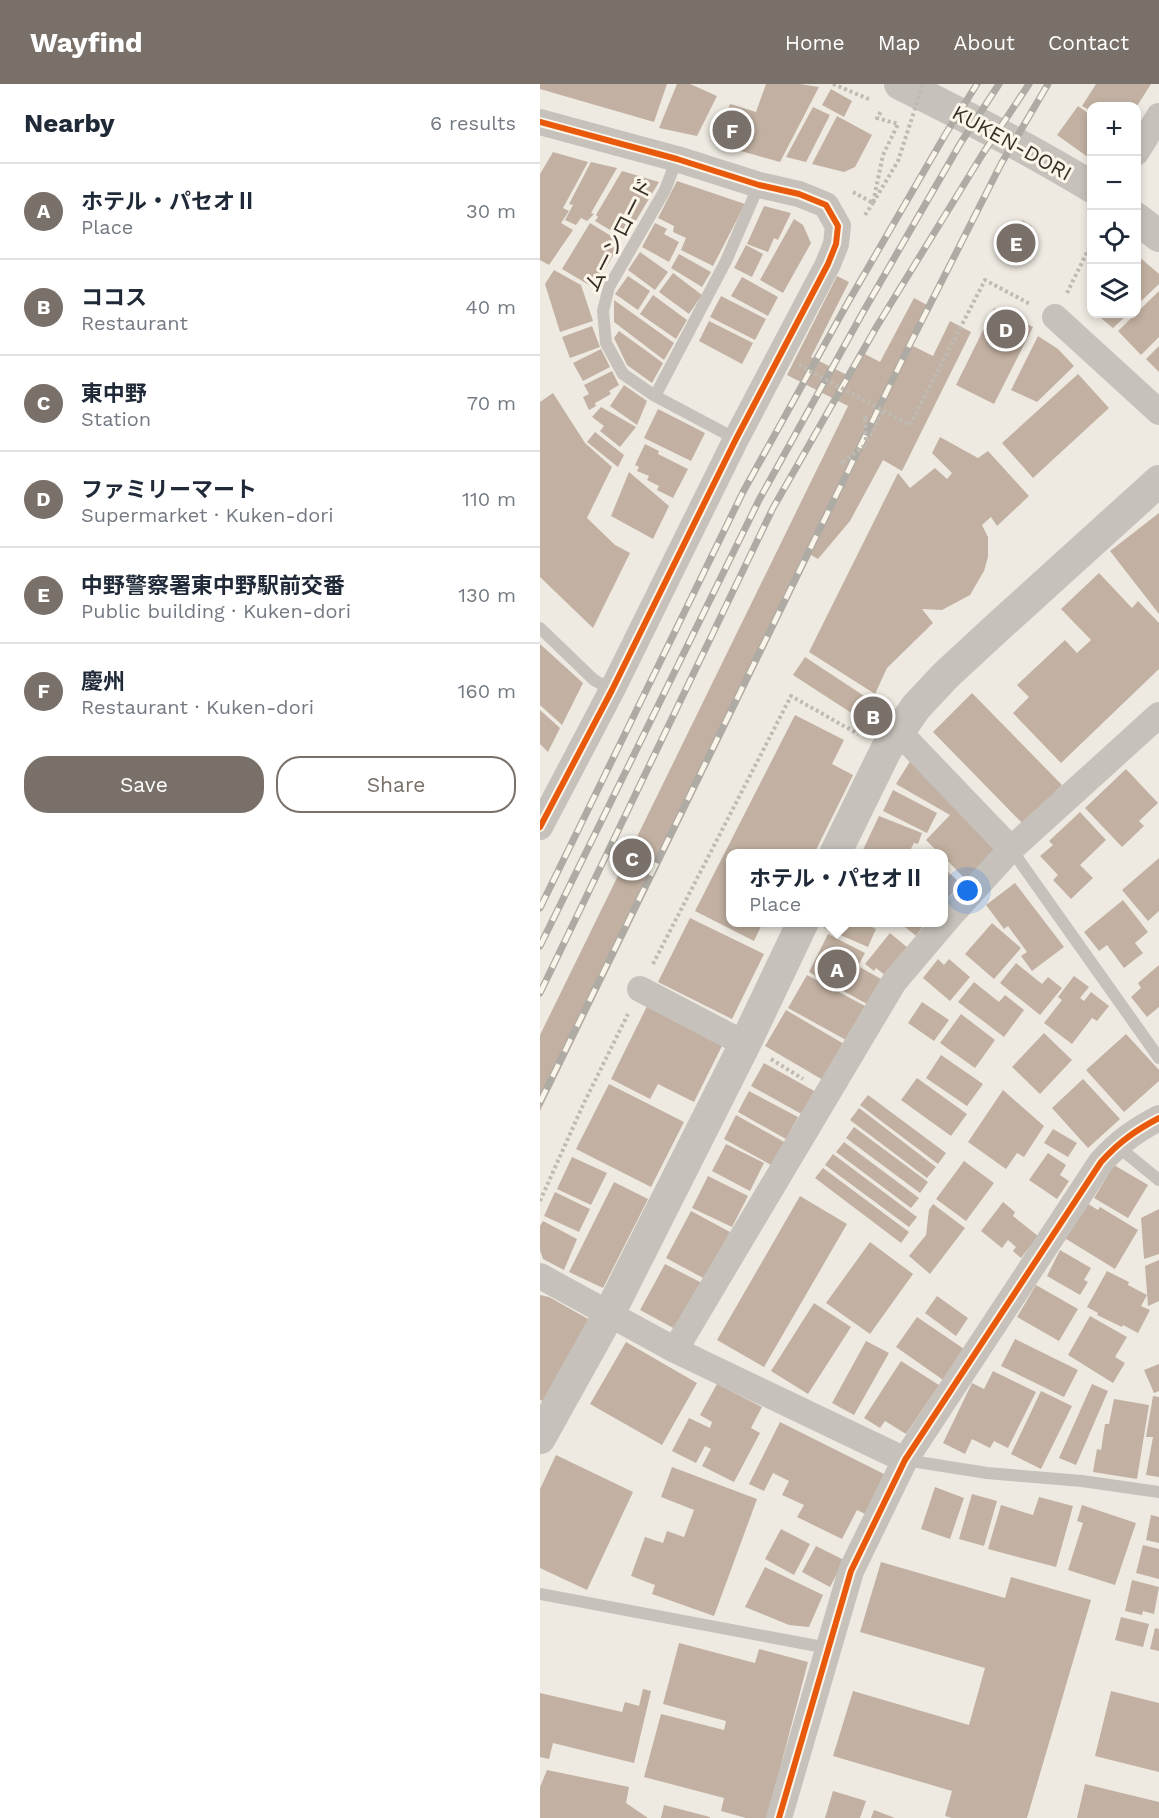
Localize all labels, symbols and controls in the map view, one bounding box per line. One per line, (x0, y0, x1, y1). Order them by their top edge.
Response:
text: Wayfind (30, 26, 143, 59)
text: Home (785, 30, 845, 55)
text: Map (878, 30, 921, 55)
text: About (954, 30, 1015, 55)
text: Contact (1048, 30, 1129, 55)
street label: KUKEN-DORI (948, 99, 1076, 186)
map controls (1087, 102, 1141, 318)
button: + (1087, 102, 1141, 156)
text: Nearby (24, 108, 115, 138)
pin: F (712, 108, 752, 152)
text: 6 results (430, 111, 516, 135)
button: − (1087, 156, 1141, 210)
street label: ムーンロード (579, 173, 658, 296)
text: ホテル・パセオⅡ (81, 189, 257, 214)
text: A (37, 199, 50, 223)
text: 30 m (466, 199, 516, 223)
button: locate (1087, 210, 1141, 264)
text: Place (81, 215, 133, 239)
pin: E (996, 220, 1036, 266)
button: layers (1087, 264, 1141, 318)
text: ココス (81, 285, 147, 310)
text: B (37, 295, 50, 319)
text: 40 m (465, 295, 516, 319)
pin: D (986, 306, 1026, 352)
text: Restaurant (81, 311, 188, 335)
text: 東中野 (81, 381, 147, 406)
text: C (37, 391, 50, 415)
text: 70 m (467, 391, 516, 415)
text: Station (81, 407, 151, 431)
text: ファミリーマート (81, 477, 257, 502)
text: D (36, 487, 51, 511)
text: 110 m (462, 487, 516, 511)
text: Supermarket · Kuken-dori (81, 503, 334, 527)
text: 中野警察署東中野駅前交番 (81, 573, 345, 598)
text: E (37, 583, 50, 607)
text: 130 m (458, 583, 516, 607)
text: Public building · Kuken-dori (81, 599, 351, 623)
text: 慶州 (81, 669, 125, 694)
text: F (37, 679, 50, 703)
text: 160 m (458, 679, 516, 703)
pin: B (854, 694, 892, 738)
text: Restaurant · Kuken-dori (81, 695, 314, 719)
button: Save (24, 756, 264, 813)
button: Share (276, 756, 516, 813)
pin: C (612, 836, 652, 880)
popup (726, 849, 948, 927)
text: ホテル・パセオⅡ (749, 866, 925, 891)
your location (953, 876, 982, 905)
text: Place (749, 892, 801, 916)
pin: A (818, 946, 856, 992)

